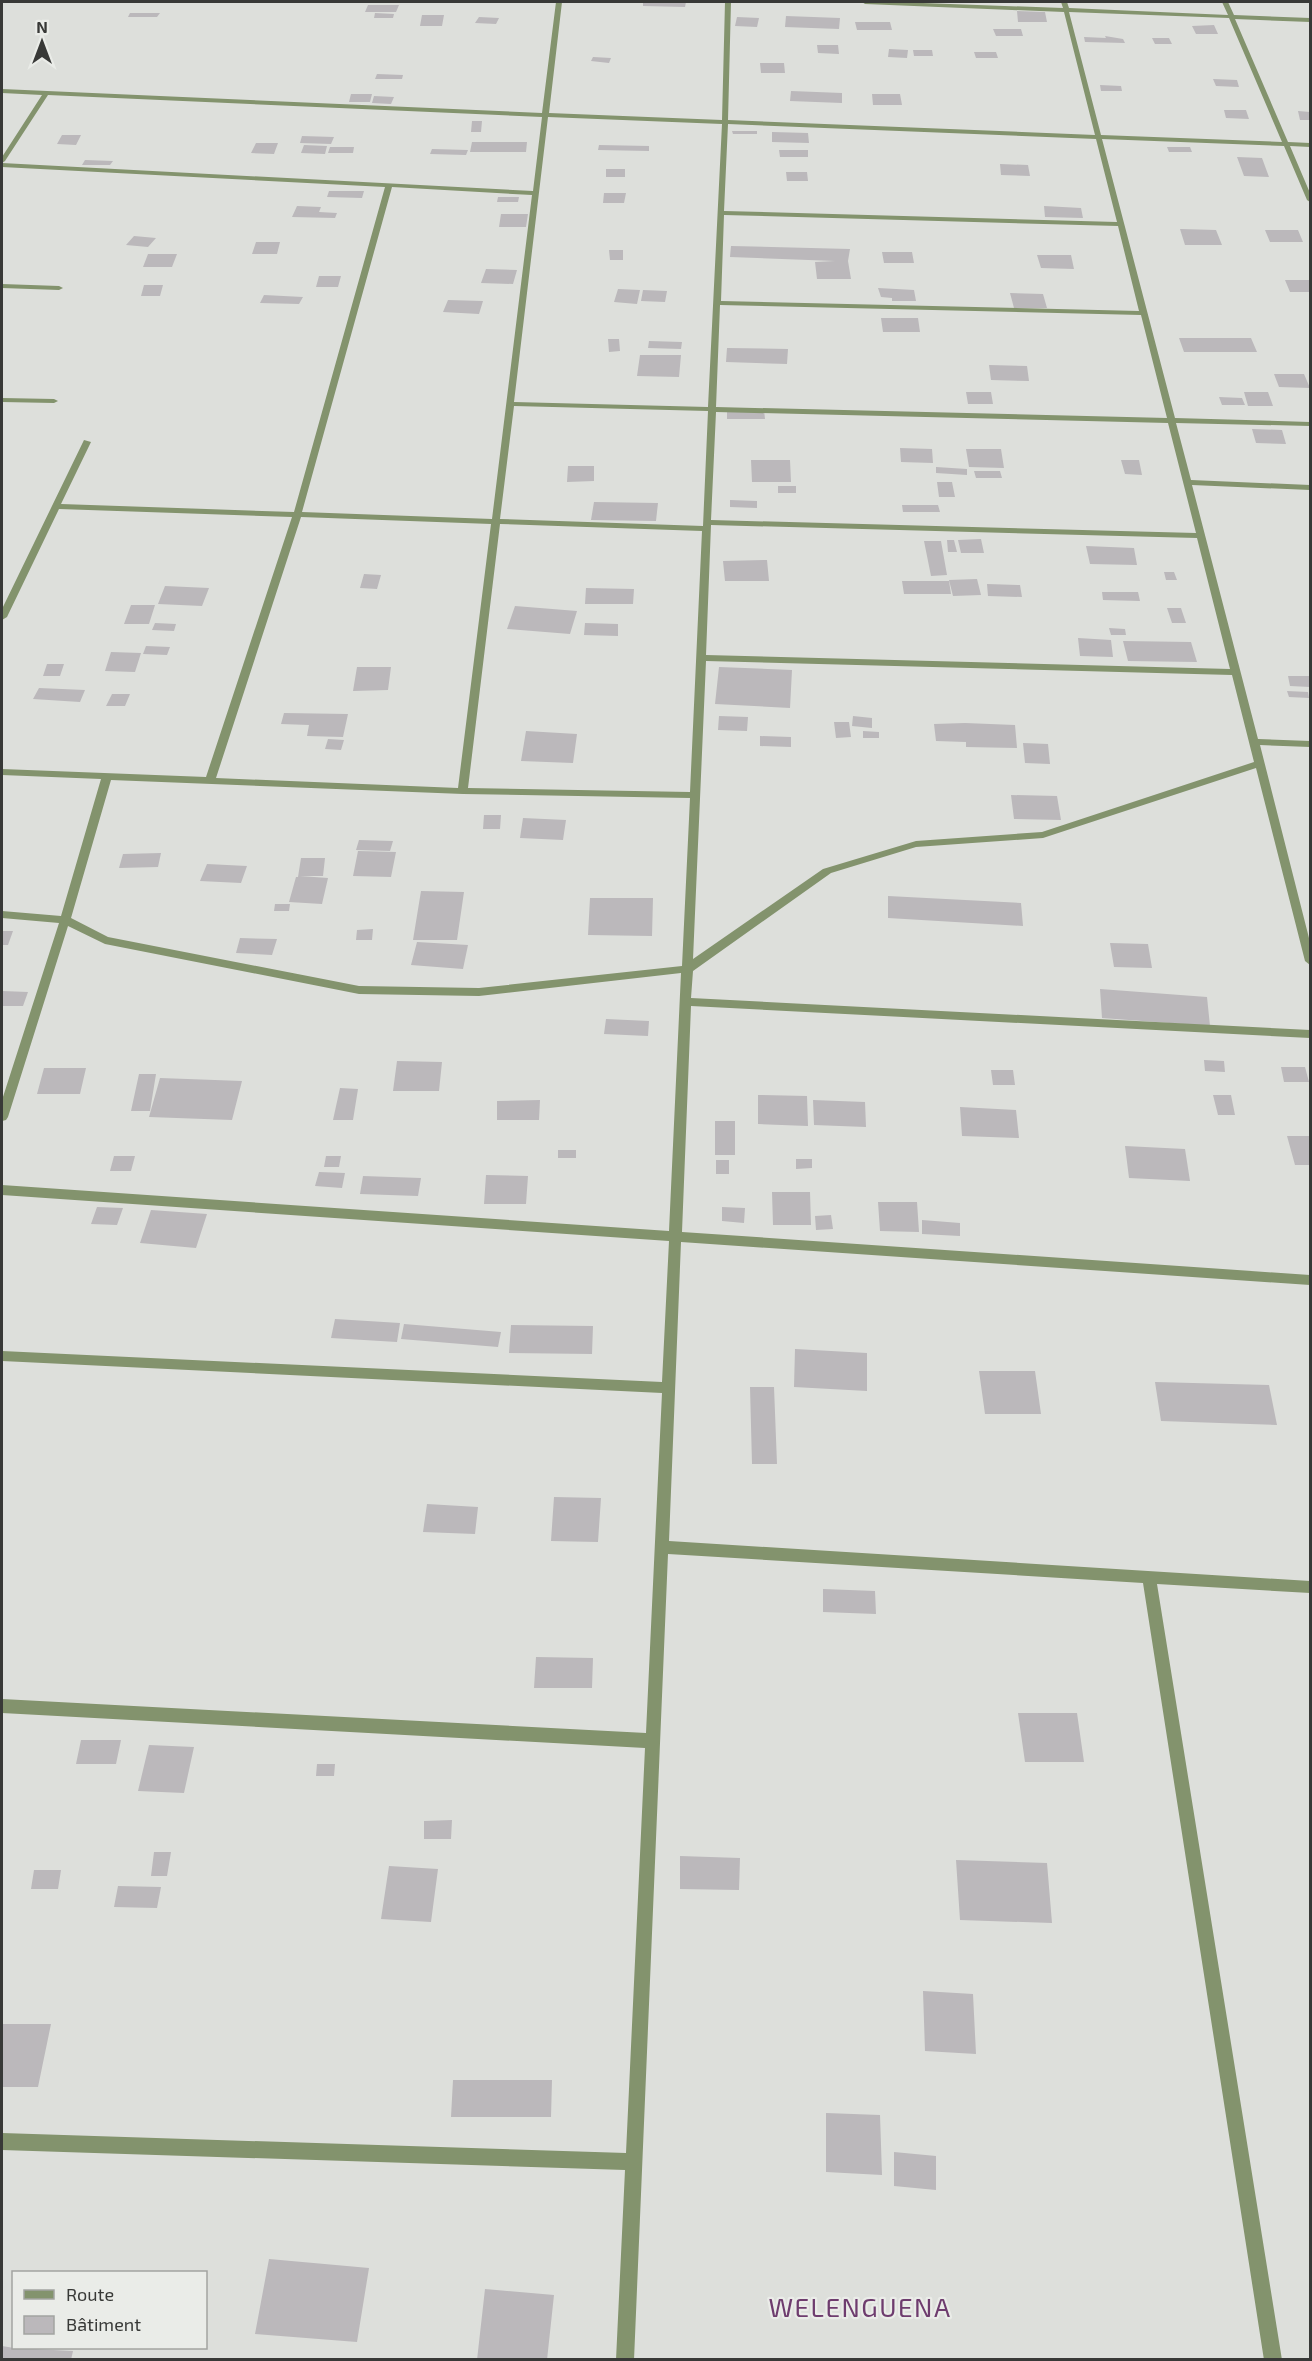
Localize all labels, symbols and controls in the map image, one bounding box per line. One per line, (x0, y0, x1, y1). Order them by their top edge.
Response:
north arrow (12, 12, 72, 72)
text: N (36, 17, 48, 36)
legend (12, 2271, 207, 2349)
text: Route (66, 2283, 114, 2305)
district label: WELENGUENA (768, 2291, 952, 2322)
text: Bâtiment (66, 2313, 141, 2335)

